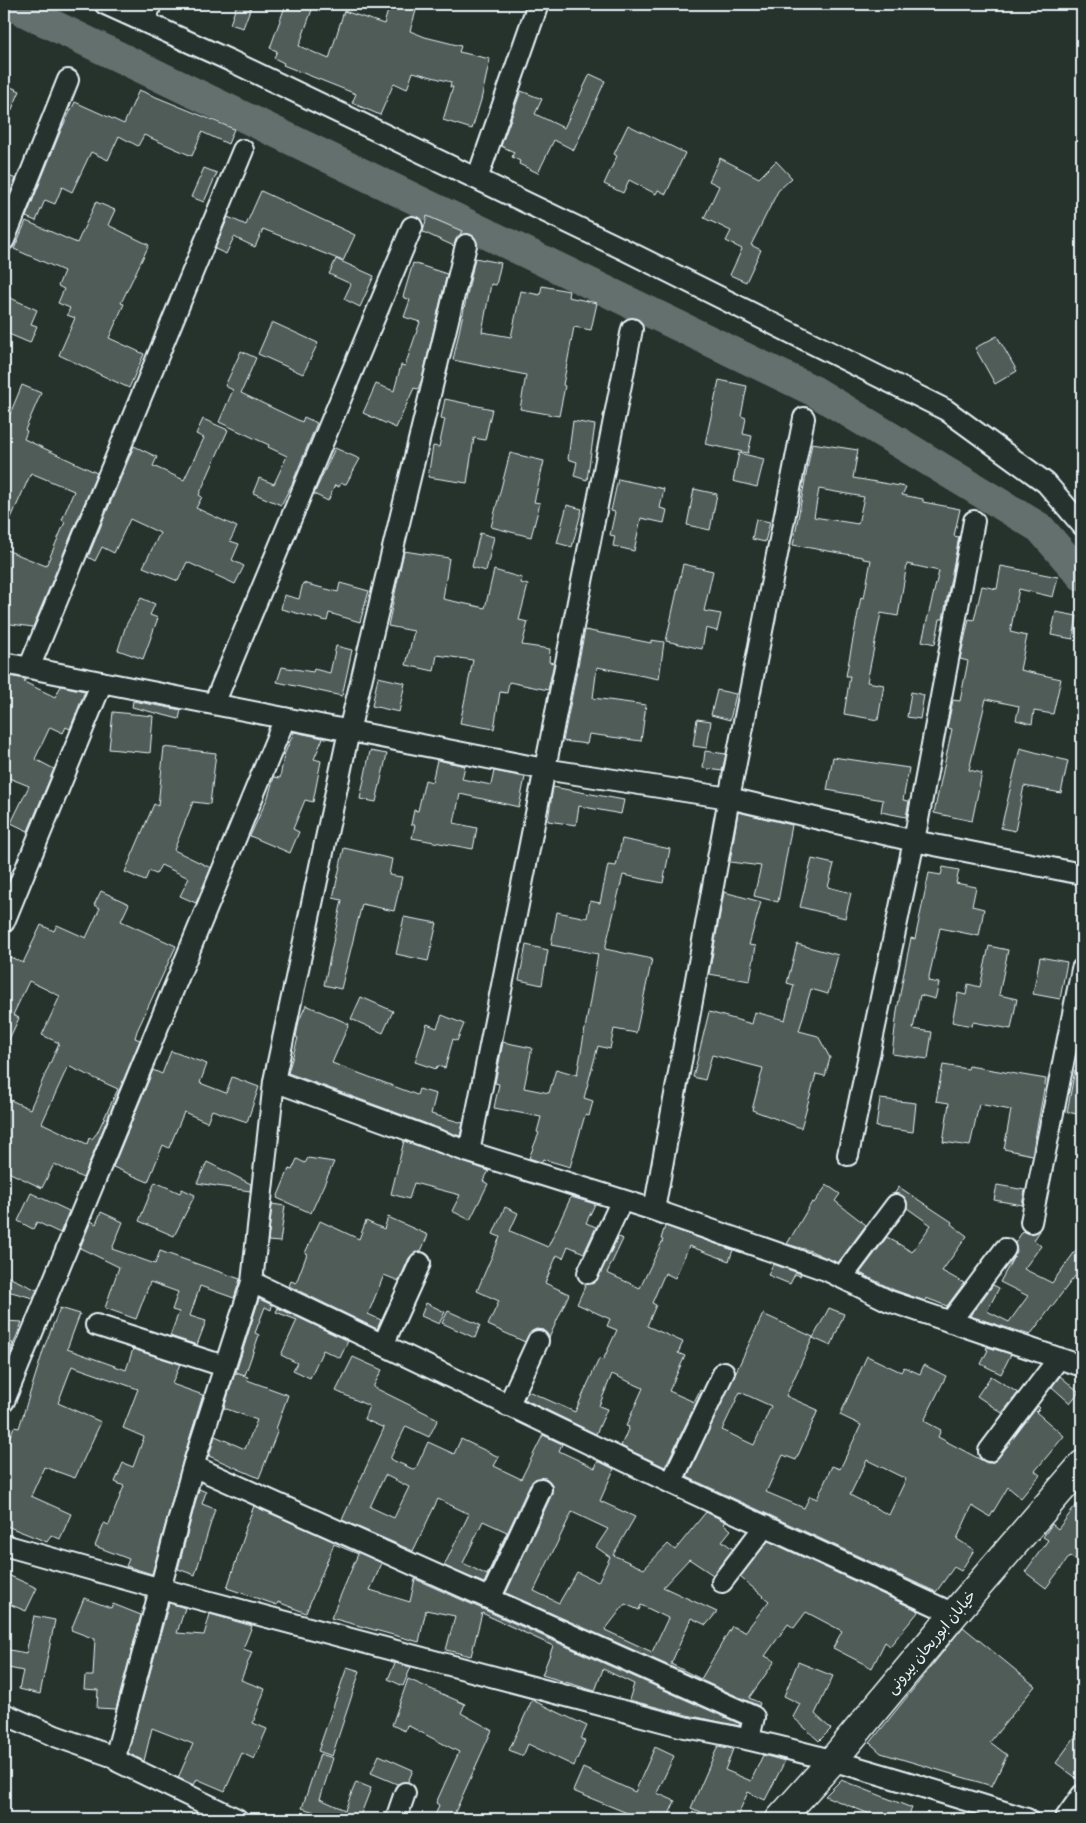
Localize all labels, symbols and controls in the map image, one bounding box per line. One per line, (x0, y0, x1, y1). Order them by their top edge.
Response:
street label: خیابان ابوریحان بیرونی (881, 1585, 980, 1698)

